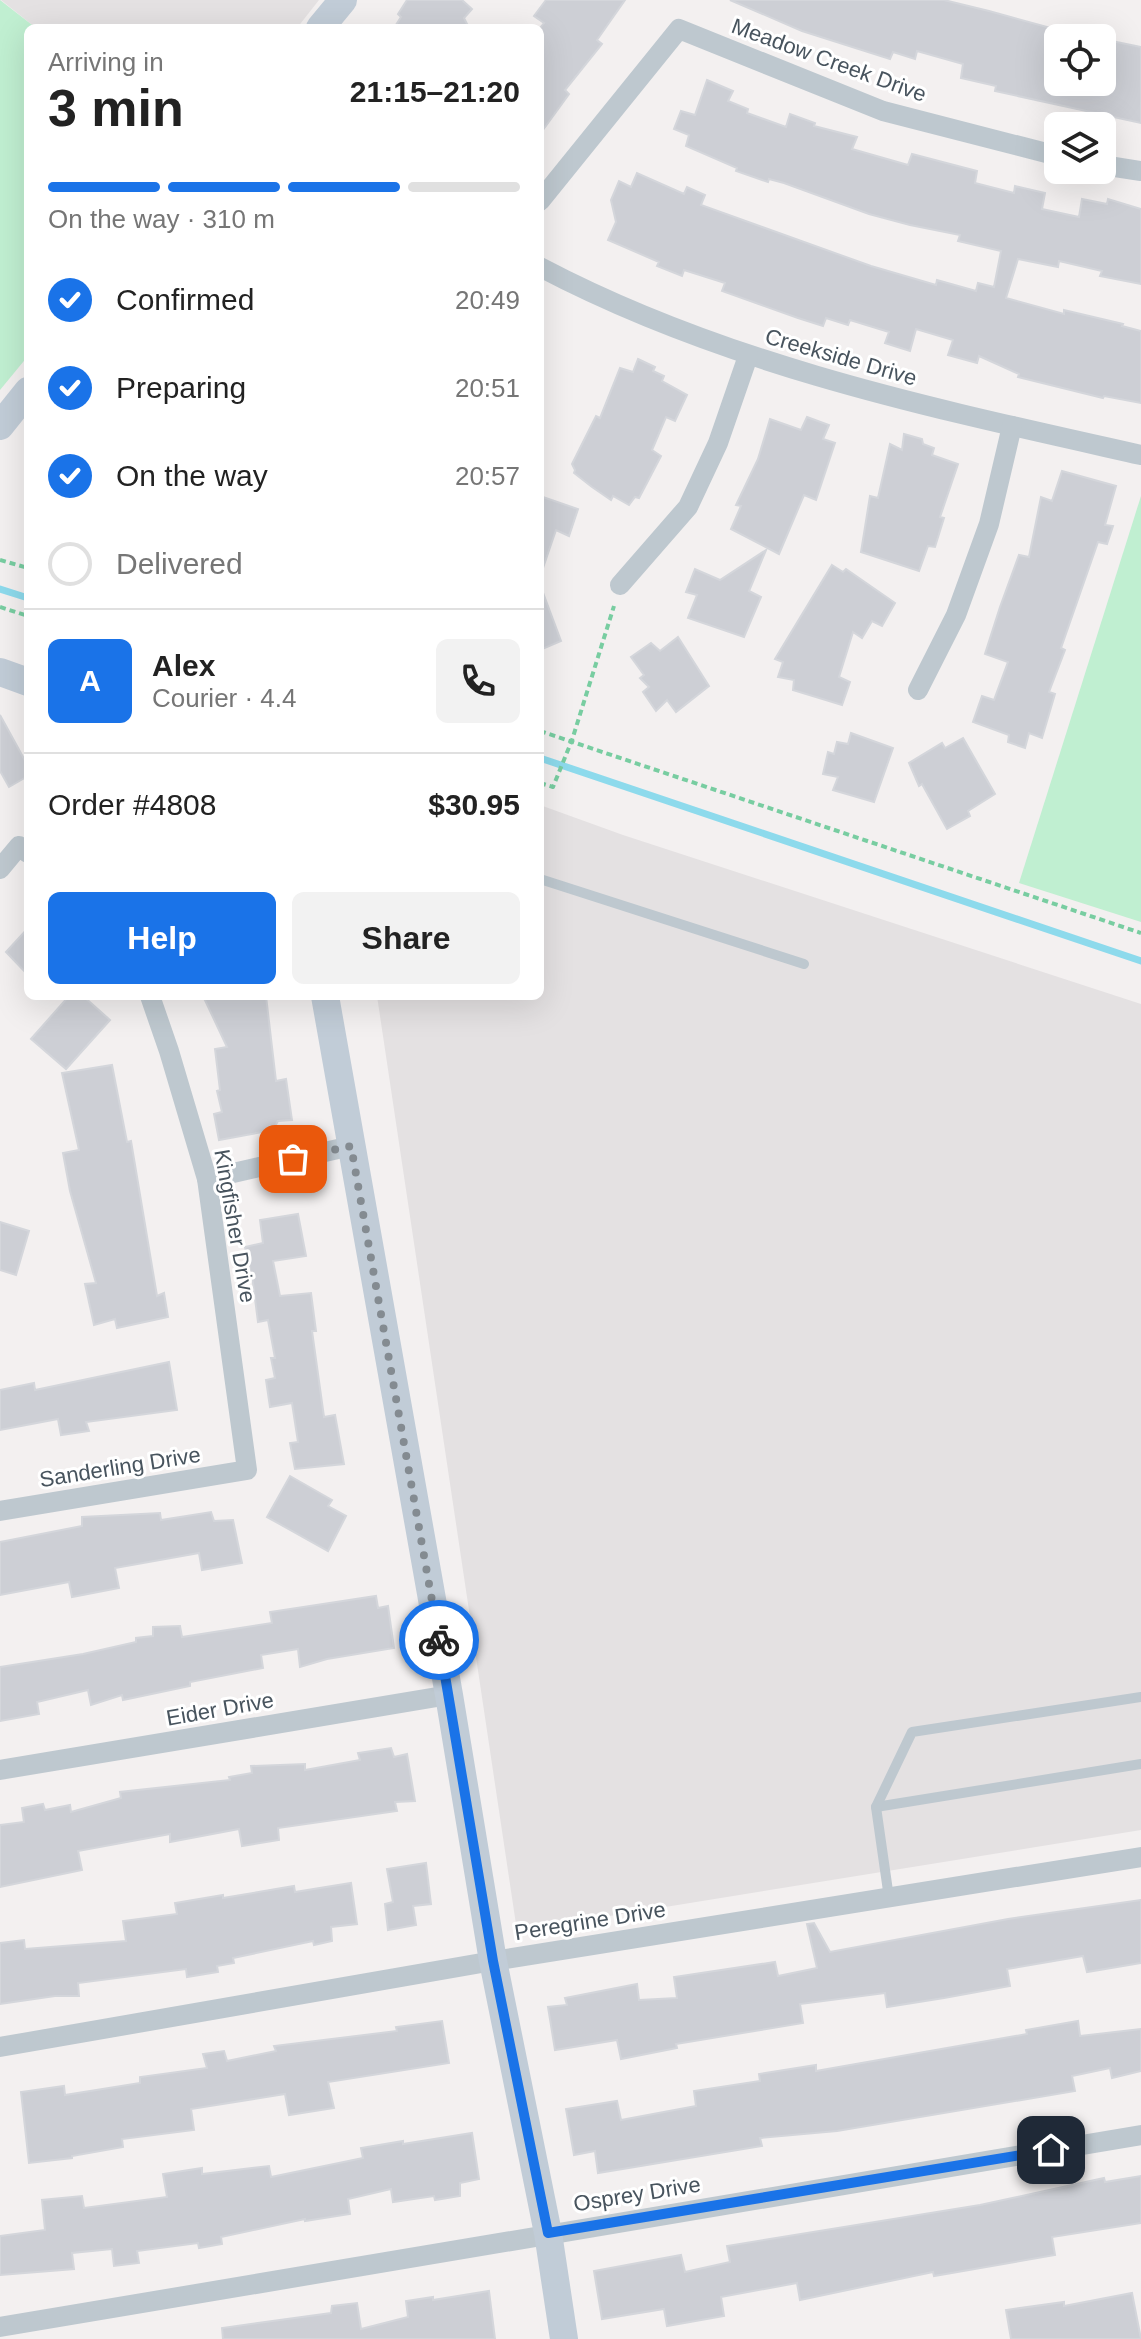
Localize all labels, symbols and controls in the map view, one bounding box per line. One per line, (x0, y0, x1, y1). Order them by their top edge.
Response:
street label: Meadow Creek Drive (728, 13, 930, 107)
map controls (1044, 24, 1116, 184)
button: locate (1044, 24, 1116, 96)
text: Arriving in (48, 47, 164, 77)
text: 21:15–21:20 (350, 75, 520, 108)
text: 3 min (48, 79, 184, 137)
button: layers (1044, 112, 1116, 184)
text: On the way · 310 m (48, 204, 275, 234)
icon: check (48, 278, 92, 322)
text: Confirmed (116, 283, 254, 316)
text: 20:49 (455, 285, 520, 315)
street label: Creekside Drive (762, 323, 920, 391)
icon: check (48, 366, 92, 410)
text: Preparing (116, 371, 246, 404)
text: 20:51 (455, 373, 520, 403)
icon: check (48, 454, 92, 498)
text: On the way (116, 459, 268, 492)
text: 20:57 (455, 461, 520, 491)
text: Delivered (116, 547, 243, 580)
button: phone (436, 639, 520, 723)
text: Alex (152, 649, 215, 682)
text: A (79, 664, 101, 697)
text: Courier · 4.4 (152, 683, 297, 713)
text: Order #4808 (48, 788, 216, 821)
text: $30.95 (428, 788, 520, 821)
button: Help (48, 892, 276, 984)
button: Share (292, 892, 520, 984)
pin (259, 1125, 327, 1193)
icon: bag (271, 1137, 315, 1181)
street label: Kingfisher Drive (209, 1147, 261, 1305)
street label: Sanderling Drive (38, 1442, 202, 1492)
courier (399, 1600, 479, 1680)
icon: bike (417, 1618, 461, 1662)
street label: Eider Drive (164, 1687, 276, 1731)
street label: Peregrine Drive (513, 1897, 667, 1945)
pin (1017, 2116, 1085, 2184)
icon: home (1029, 2128, 1073, 2172)
street label: Osprey Drive (572, 2172, 702, 2216)

